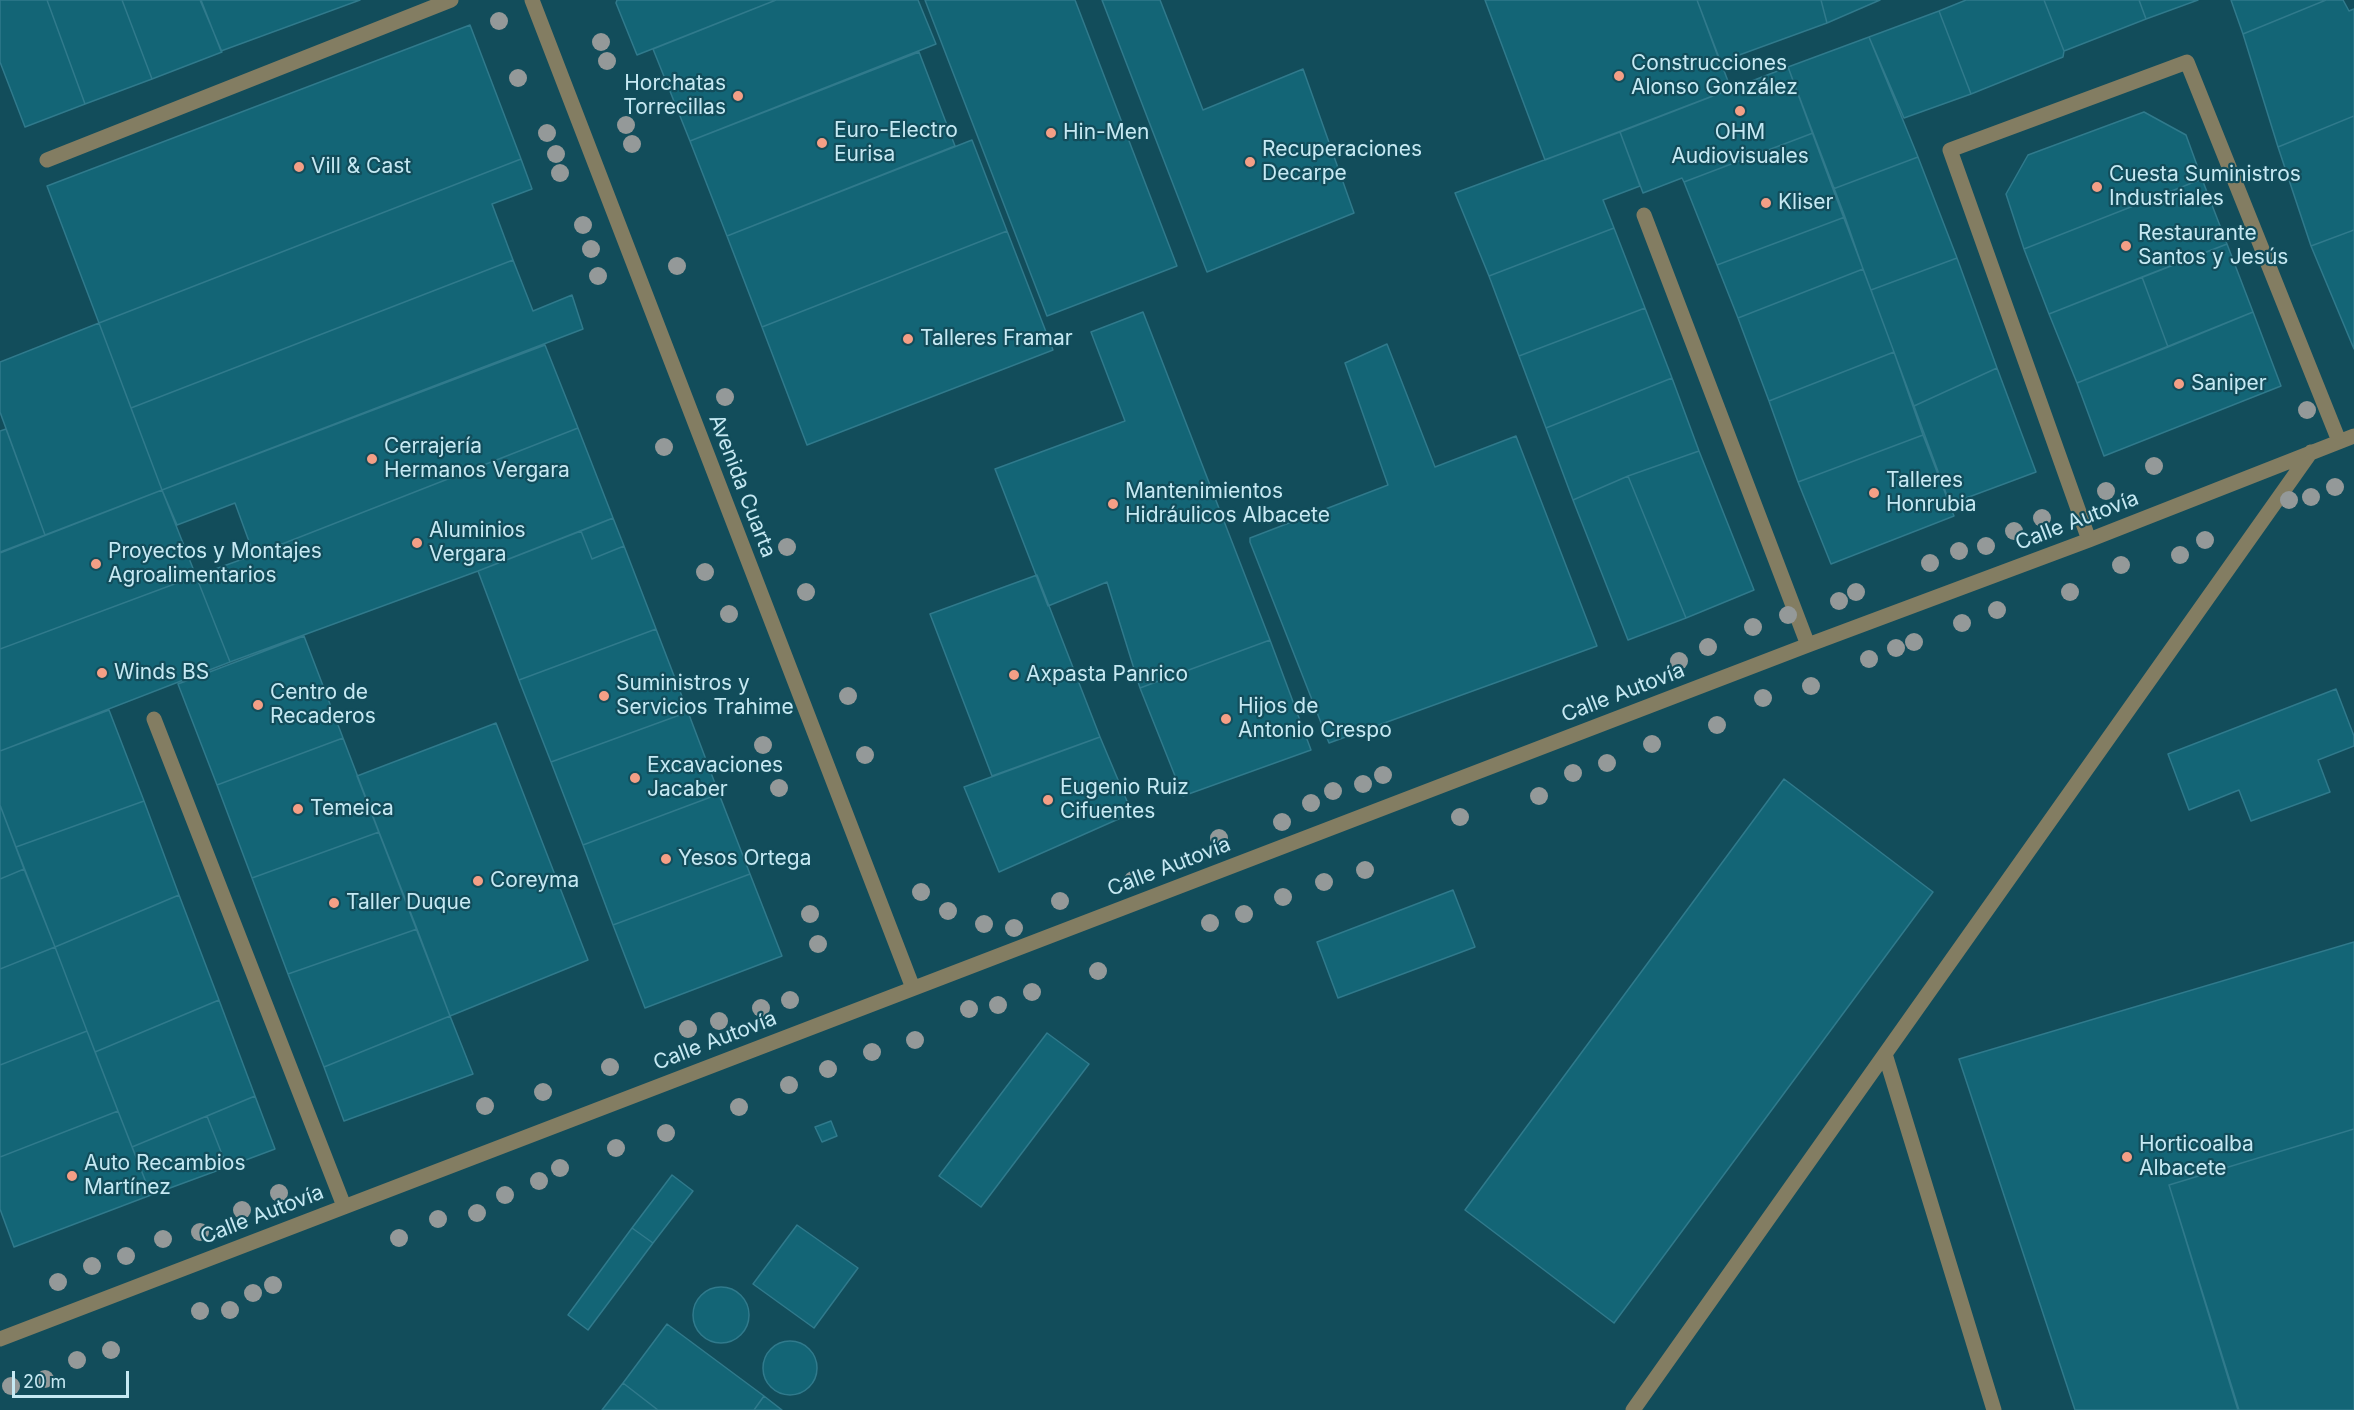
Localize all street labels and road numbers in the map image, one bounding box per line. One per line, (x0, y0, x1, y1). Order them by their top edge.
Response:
street label: Avenida Cuarta (703, 411, 781, 561)
street label: Calle Autovía (2012, 486, 2142, 556)
street label: Calle Autovía (1558, 658, 1688, 728)
street label: Calle Autovía (1104, 832, 1234, 902)
street label: Calle Autovía (650, 1006, 780, 1076)
street label: Calle Autovía (197, 1180, 327, 1250)

